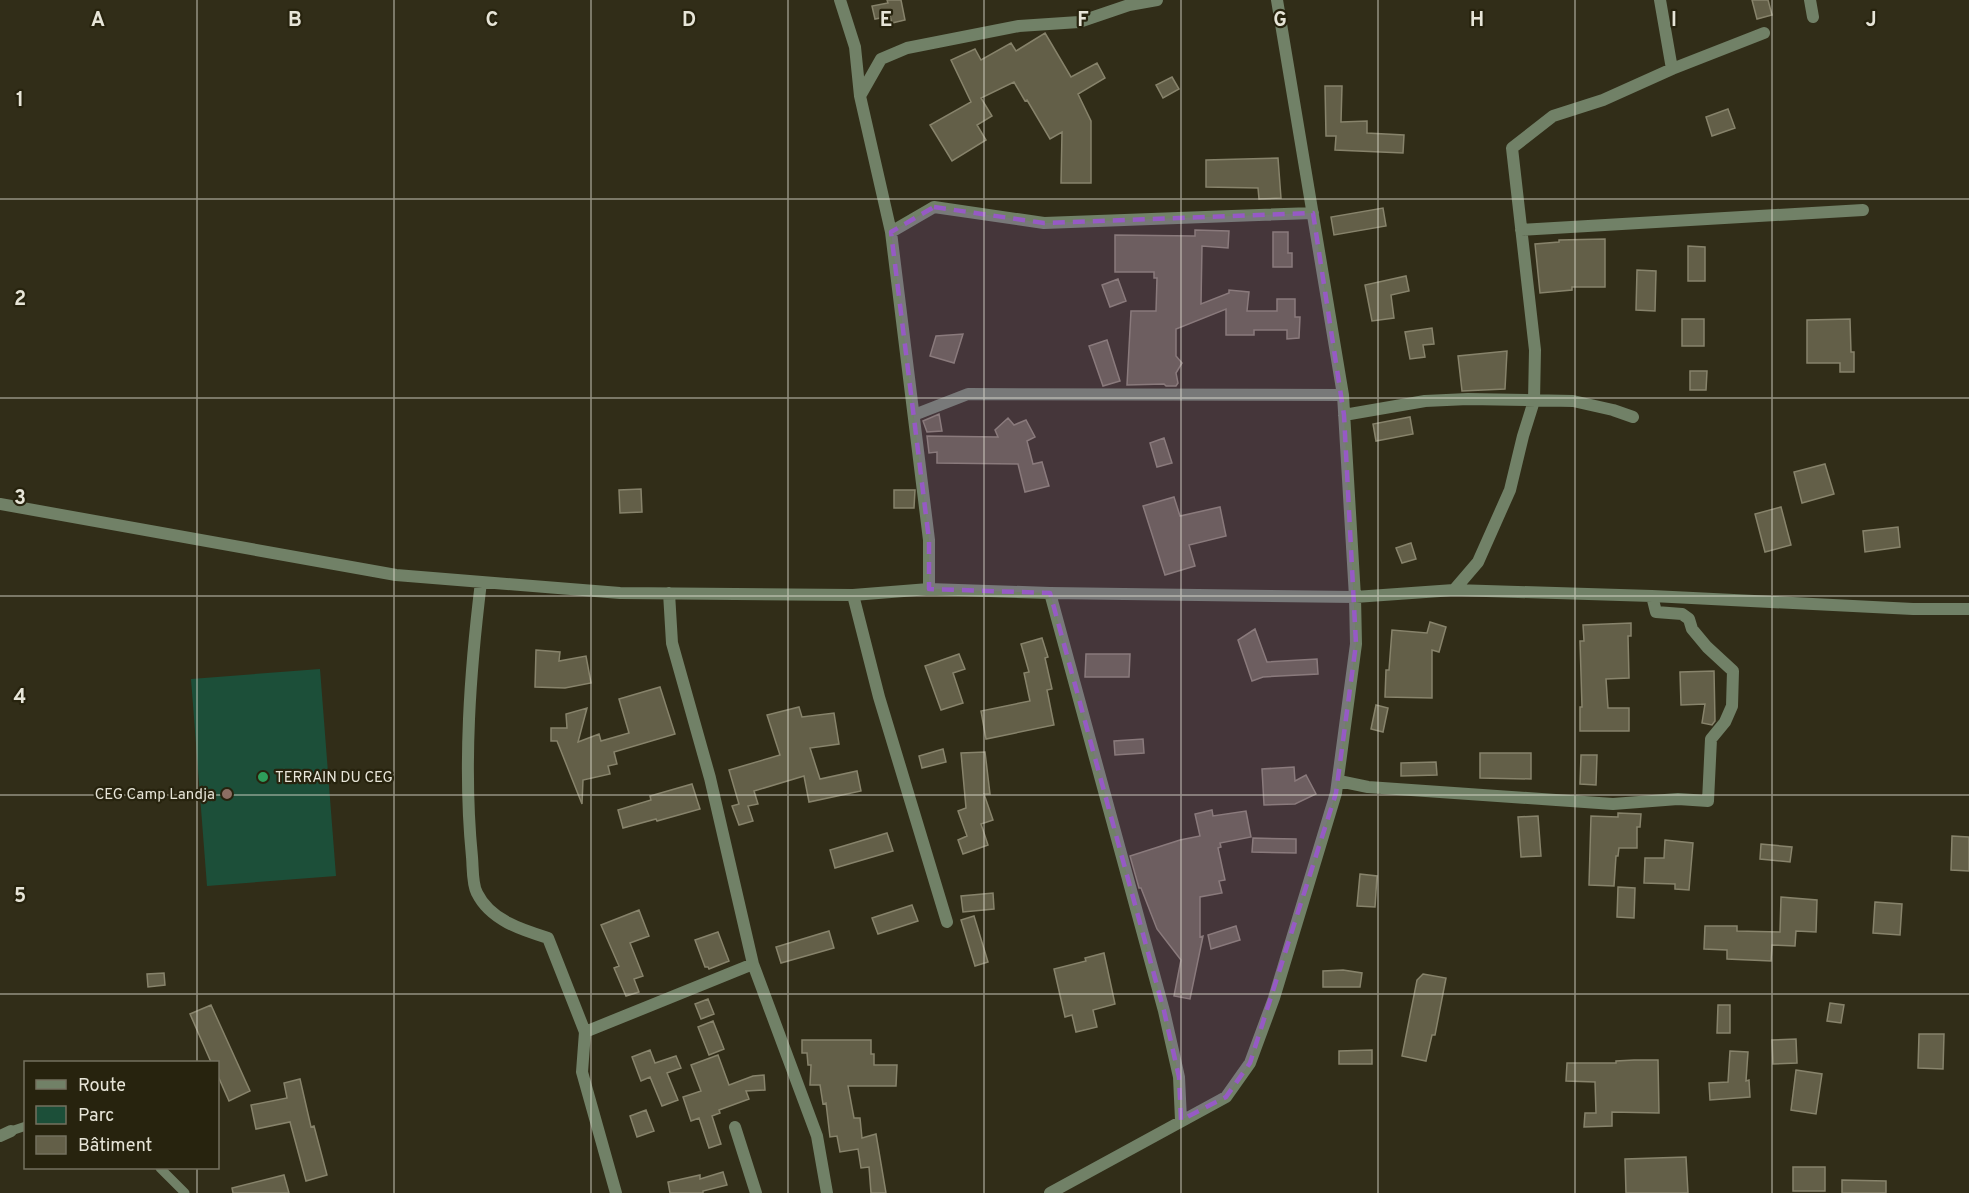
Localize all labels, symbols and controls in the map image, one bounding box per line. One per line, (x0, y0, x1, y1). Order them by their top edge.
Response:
text: A (91, 8, 105, 34)
text: B (288, 8, 302, 34)
text: C (486, 8, 498, 34)
text: D (682, 8, 696, 34)
text: E (880, 8, 892, 34)
text: F (1077, 8, 1089, 34)
text: G (1273, 8, 1287, 34)
text: H (1470, 8, 1484, 34)
text: I (1671, 8, 1677, 34)
text: J (1865, 8, 1877, 34)
text: 1 (16, 88, 24, 114)
text: 2 (14, 287, 26, 313)
text: 3 (14, 486, 26, 512)
text: 4 (14, 685, 26, 711)
place label: TERRAIN DU CEG (275, 769, 393, 788)
marker: TERRAIN DU CEG (256, 770, 270, 784)
place label: CEG Camp Landja (95, 786, 215, 805)
marker: CEG Camp Landja (220, 787, 234, 801)
text: 5 (14, 884, 26, 910)
legend (24, 1061, 219, 1169)
text: Route (78, 1075, 126, 1098)
text: Parc (78, 1105, 114, 1128)
text: Bâtiment (78, 1135, 152, 1158)

